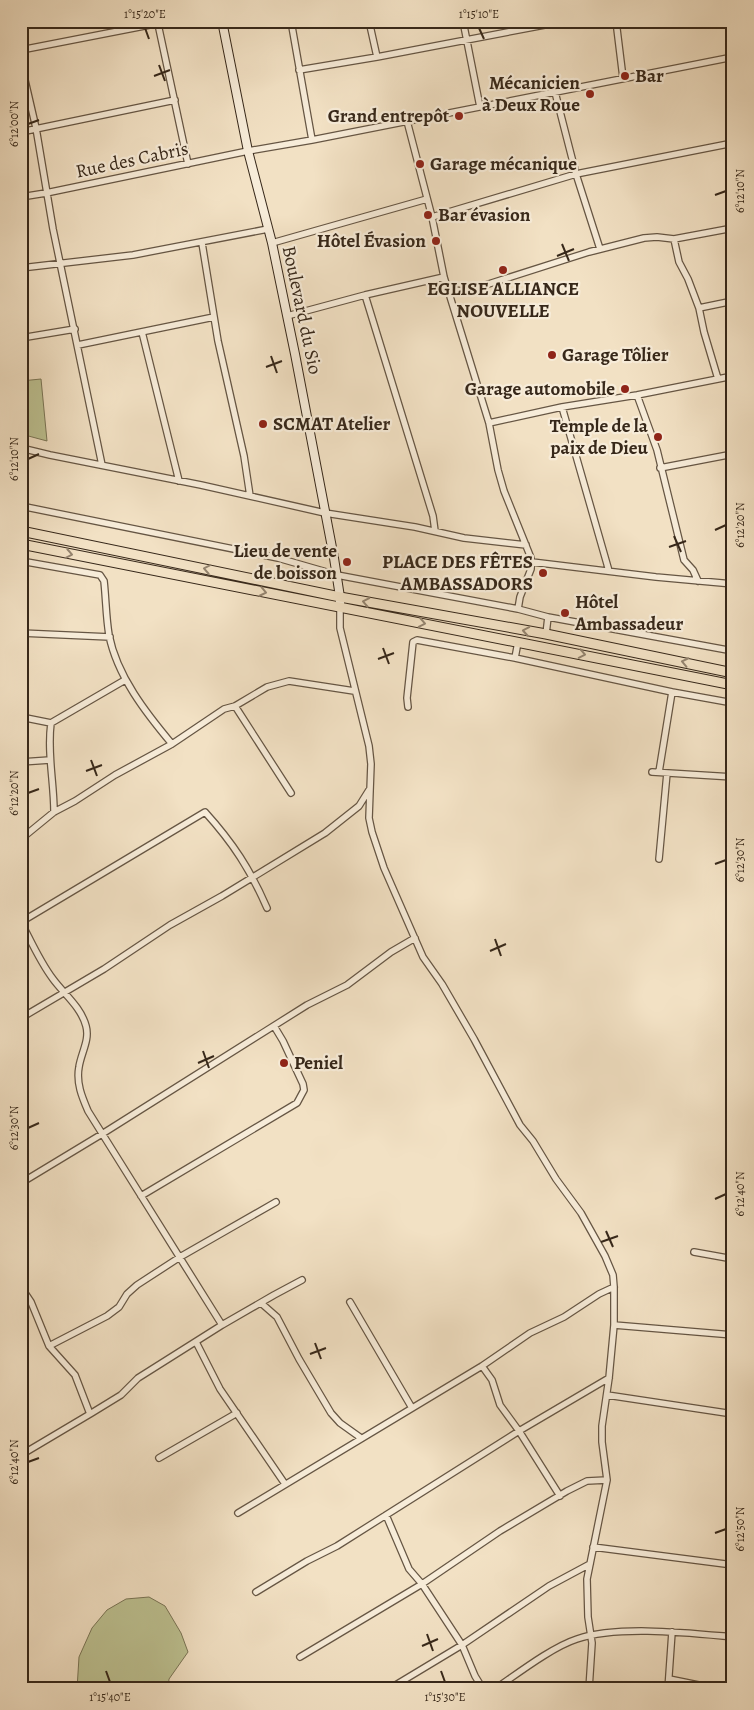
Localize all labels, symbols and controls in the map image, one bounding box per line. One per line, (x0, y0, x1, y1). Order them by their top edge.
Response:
text: 1°15'20"E (124, 6, 166, 22)
text: 1°15'10"E (459, 6, 499, 22)
place label: Bar (635, 63, 664, 89)
place label: Mécanicien à Deux Roue (482, 70, 580, 118)
marker: Bar (619, 70, 631, 82)
marker: Mécanicien à Deux Roue (584, 88, 596, 100)
text: 6°12'00"N (6, 101, 22, 147)
place label: Grand entrepôt (328, 103, 450, 129)
marker: Grand entrepôt (453, 110, 465, 122)
street label: Rue des Cabris (73, 135, 191, 185)
place label: Garage mécanique (430, 151, 577, 177)
marker: Garage mécanique (414, 158, 426, 170)
text: 6°12'10"N (732, 169, 748, 213)
place label: Bar évasion (438, 202, 531, 228)
marker: Bar évasion (422, 209, 434, 221)
place label: Hôtel Évasion (317, 228, 426, 254)
marker: Hôtel Évasion (430, 235, 442, 247)
street label: Boulevard du Sio (276, 243, 328, 377)
marker: EGLISE ALLIANCE NOUVELLE (497, 264, 509, 276)
place label: EGLISE ALLIANCE NOUVELLE (427, 276, 579, 324)
place label: Garage Tôlier (562, 342, 669, 368)
marker: Garage Tôlier (546, 349, 558, 361)
place label: Garage automobile (465, 376, 615, 402)
marker: Garage automobile (619, 383, 631, 395)
place label: SCMAT Atelier (273, 411, 390, 437)
place label: Temple de la paix de Dieu (550, 413, 649, 461)
marker: SCMAT Atelier (257, 418, 269, 430)
marker: Temple de la paix de Dieu (652, 431, 664, 443)
text: 6°12'10"N (6, 437, 22, 481)
text: 6°12'20"N (732, 502, 748, 548)
place label: Lieu de vente de boisson (233, 538, 337, 586)
one-way arrow (65, 548, 73, 558)
place label: PLACE DES FÊTES AMBASSADORS (382, 549, 533, 597)
marker: Lieu de vente de boisson (341, 556, 353, 568)
one-way arrow (202, 564, 211, 574)
marker: PLACE DES FÊTES AMBASSADORS (537, 567, 549, 579)
one-way arrow (258, 586, 267, 597)
place label: Hôtel Ambassadeur (574, 589, 683, 637)
one-way arrow (361, 597, 370, 607)
marker: Hôtel Ambassadeur (559, 607, 571, 619)
one-way arrow (418, 618, 427, 628)
one-way arrow (521, 626, 529, 637)
one-way arrow (577, 649, 586, 659)
one-way arrow (681, 658, 690, 668)
text: 6°12'20"N (6, 770, 22, 816)
text: 6°12'30"N (732, 837, 748, 882)
place label: Peniel (294, 1050, 343, 1076)
marker: Peniel (278, 1057, 290, 1069)
text: 6°12'30"N (6, 1105, 22, 1150)
text: 6°12'40"N (732, 1171, 748, 1217)
text: 6°12'40"N (6, 1439, 22, 1485)
text: 6°12'50"N (732, 1506, 748, 1551)
text: 1°15'40"E (89, 1689, 131, 1705)
text: 1°15'30"E (424, 1689, 466, 1705)

